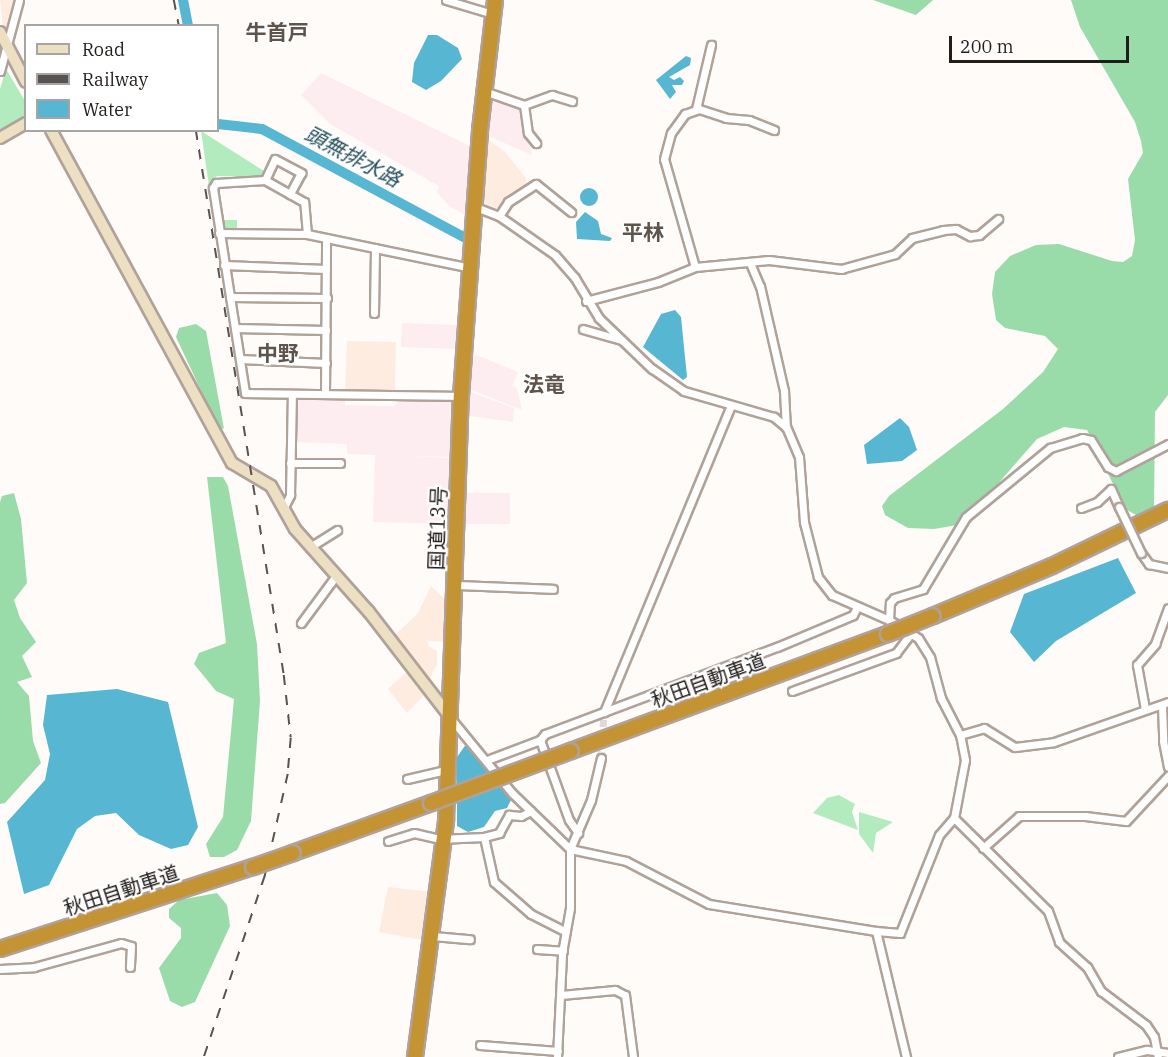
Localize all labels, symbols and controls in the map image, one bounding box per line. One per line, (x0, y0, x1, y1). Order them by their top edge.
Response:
district label: 牛首戸 (246, 19, 308, 45)
legend (24, 24, 219, 132)
scale bar (952, 24, 1132, 62)
text: 200 m (960, 35, 1014, 58)
text: Road (82, 38, 125, 61)
text: Railway (82, 68, 148, 91)
text: Water (82, 98, 132, 121)
water label: 頭無排水路 (301, 120, 405, 192)
district label: 平林 (622, 219, 664, 245)
district label: 中野 (257, 340, 299, 366)
district label: 法竜 (523, 371, 565, 397)
street label: 国道13号 (424, 486, 450, 570)
street label: 秋田自動車道 (648, 648, 768, 712)
street label: 秋田自動車道 (60, 860, 182, 920)

